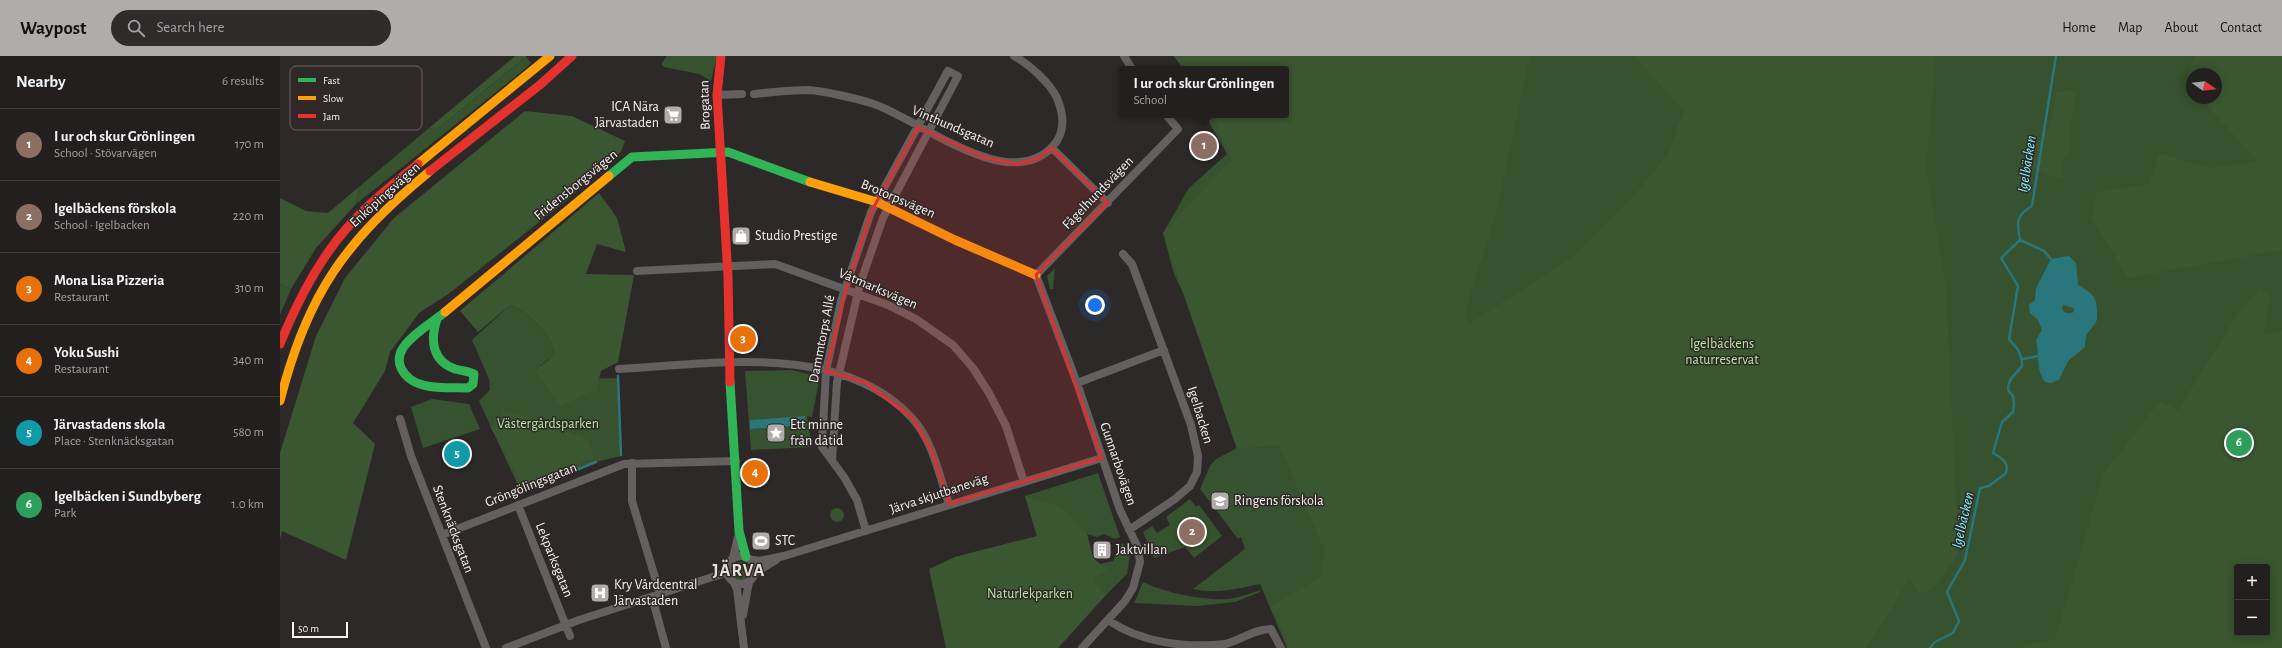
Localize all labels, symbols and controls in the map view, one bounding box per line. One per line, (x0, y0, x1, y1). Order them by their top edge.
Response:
search box (111, 10, 391, 46)
icon: search (125, 17, 147, 39)
text: Waypost (20, 19, 87, 38)
text: Search here (157, 20, 224, 35)
text: Home (2062, 21, 2096, 35)
text: Map (2118, 21, 2142, 35)
text: About (2164, 21, 2198, 35)
text: Contact (2220, 21, 2262, 35)
legend (290, 66, 422, 130)
popup (1119, 66, 1289, 118)
north arrow (2186, 68, 2222, 104)
text: Nearby (16, 73, 66, 90)
text: 6 results (222, 75, 264, 88)
text: Fast (323, 75, 341, 86)
text: I ur och skur Grönlingen (1133, 76, 1275, 91)
street label: Brogatan (697, 80, 713, 130)
text: Slow (323, 93, 344, 104)
text: School (1133, 94, 1167, 107)
place label: ICA Nära Järvastaden (595, 100, 660, 130)
street label: Vinthundsgatan (910, 103, 996, 151)
supermarket icon: ICA Nära Järvastaden (662, 104, 684, 126)
text: Jam (323, 111, 340, 122)
text: I ur och skur Grönlingen (54, 129, 195, 144)
pin: 1 (1191, 131, 1217, 161)
water label: Igelbäcken (2015, 135, 2039, 193)
text: 1 (27, 138, 31, 151)
text: 170 m (235, 138, 264, 151)
text: School · Stövarvägen (54, 147, 157, 160)
street label: Fridensborgsvägen (532, 147, 620, 223)
street label: Fågelhundsvägen (1060, 154, 1136, 232)
street label: Enköpingsvägen (347, 160, 423, 230)
street label: Brotorpsvägen (859, 177, 937, 221)
text: Igelbäckens förskola (54, 201, 176, 216)
text: 2 (26, 210, 32, 223)
text: 220 m (233, 210, 264, 223)
text: School · Igelbacken (54, 219, 150, 232)
shop icon: Studio Prestige (730, 225, 752, 247)
place label: Studio Prestige (755, 229, 837, 243)
street label: Våtmarksvägen (836, 266, 920, 312)
text: Mona Lisa Pizzeria (54, 273, 164, 288)
text: 3 (26, 282, 32, 295)
text: 310 m (235, 282, 264, 295)
text: Restaurant (54, 291, 109, 304)
street label: Dammtorps Allé (807, 294, 837, 384)
your location (1085, 295, 1105, 315)
pin: 3 (730, 324, 756, 354)
park label: Igelbäckens naturreservat (1685, 337, 1759, 367)
text: Yoku Sushi (54, 345, 119, 360)
text: 4 (26, 354, 32, 367)
text: 340 m (233, 354, 264, 367)
text: Restaurant (54, 363, 109, 376)
street label: Igelbacken (1185, 385, 1215, 445)
text: Järvastadens skola (54, 417, 165, 432)
park label: Västergårdsparken (497, 417, 599, 431)
place label: Ett minne från dåtid (790, 418, 843, 448)
street label: Gunnarbovägen (1097, 421, 1139, 507)
place icon: Ett minne från dåtid (765, 422, 787, 444)
text: 5 (26, 426, 32, 439)
text: 580 m (233, 426, 264, 439)
pin: 6 (2226, 428, 2252, 458)
text: Place · Stenknäcksgatan (54, 435, 174, 448)
pin: 5 (444, 439, 470, 469)
pin: 4 (742, 458, 768, 488)
street label: Gröngölingsgatan (483, 460, 579, 510)
street label: Järva skjutbaneväg (888, 471, 990, 517)
street label: Stenknäcksgatan (430, 483, 476, 575)
text: Igelbäcken i Sundbyberg (54, 489, 201, 504)
school or university icon: Ringens förskola (1209, 490, 1231, 512)
water label: Igelbäcken (1949, 490, 1977, 550)
place label: Ringens förskola (1234, 494, 1324, 508)
text: 6 (26, 498, 32, 511)
text: 1.0 km (231, 498, 264, 511)
text: Park (54, 507, 76, 520)
pin: 2 (1179, 517, 1205, 547)
street label: Lekparksgatan (533, 521, 575, 599)
sports icon: STC (750, 530, 772, 552)
place label: STC (775, 534, 795, 548)
building icon: Jaktvillan (1091, 539, 1113, 561)
place label: Jaktvillan (1116, 543, 1167, 557)
district label: JÄRVA (713, 559, 765, 580)
map controls (2234, 564, 2270, 636)
button: + (2234, 564, 2270, 600)
place label: Kry Vårdcentral Järvastaden (614, 578, 698, 608)
hospital icon: Kry Vårdcentral Järvastaden (589, 582, 611, 604)
park label: Naturlekparken (987, 587, 1073, 601)
button: − (2234, 600, 2270, 636)
scale bar (292, 620, 348, 639)
text: 50 m (298, 623, 319, 634)

